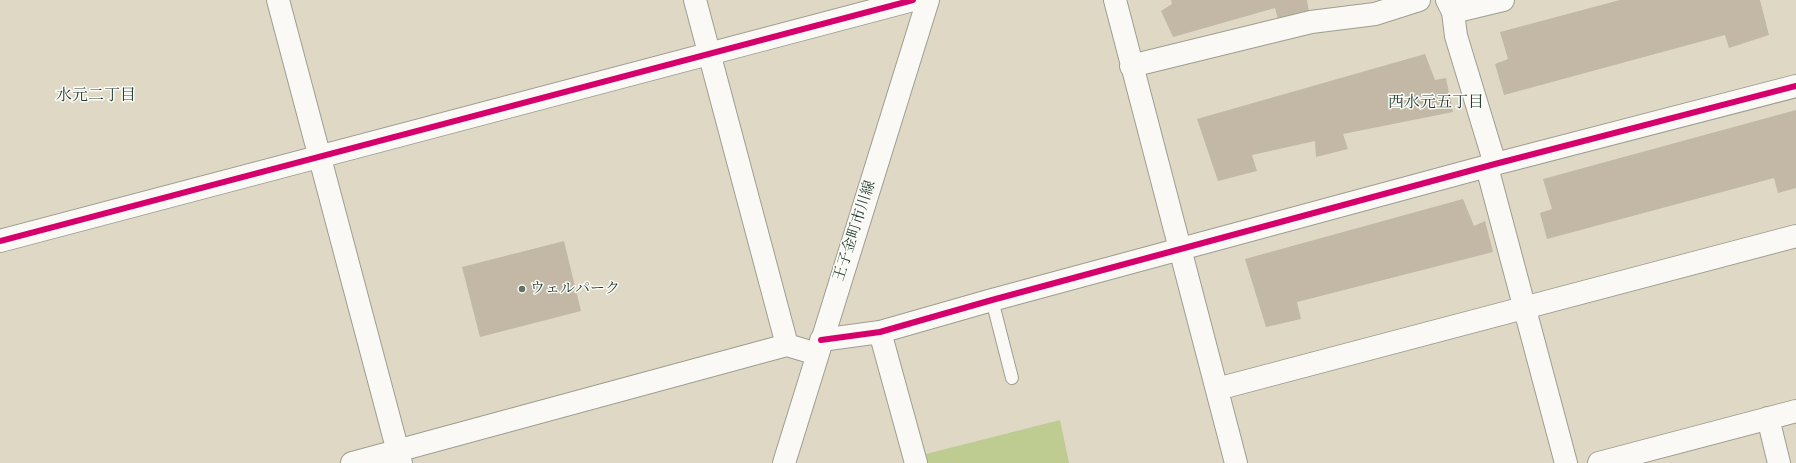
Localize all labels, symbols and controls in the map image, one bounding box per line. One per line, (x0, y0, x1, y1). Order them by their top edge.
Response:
district label: 水元二丁目 (56, 86, 136, 106)
district label: 西水元五丁目 (1388, 93, 1484, 113)
street label: 王子金町市川線 (830, 178, 880, 284)
place label: ウェルパーク (530, 280, 620, 298)
marker: ウェルパーク (517, 284, 527, 294)

